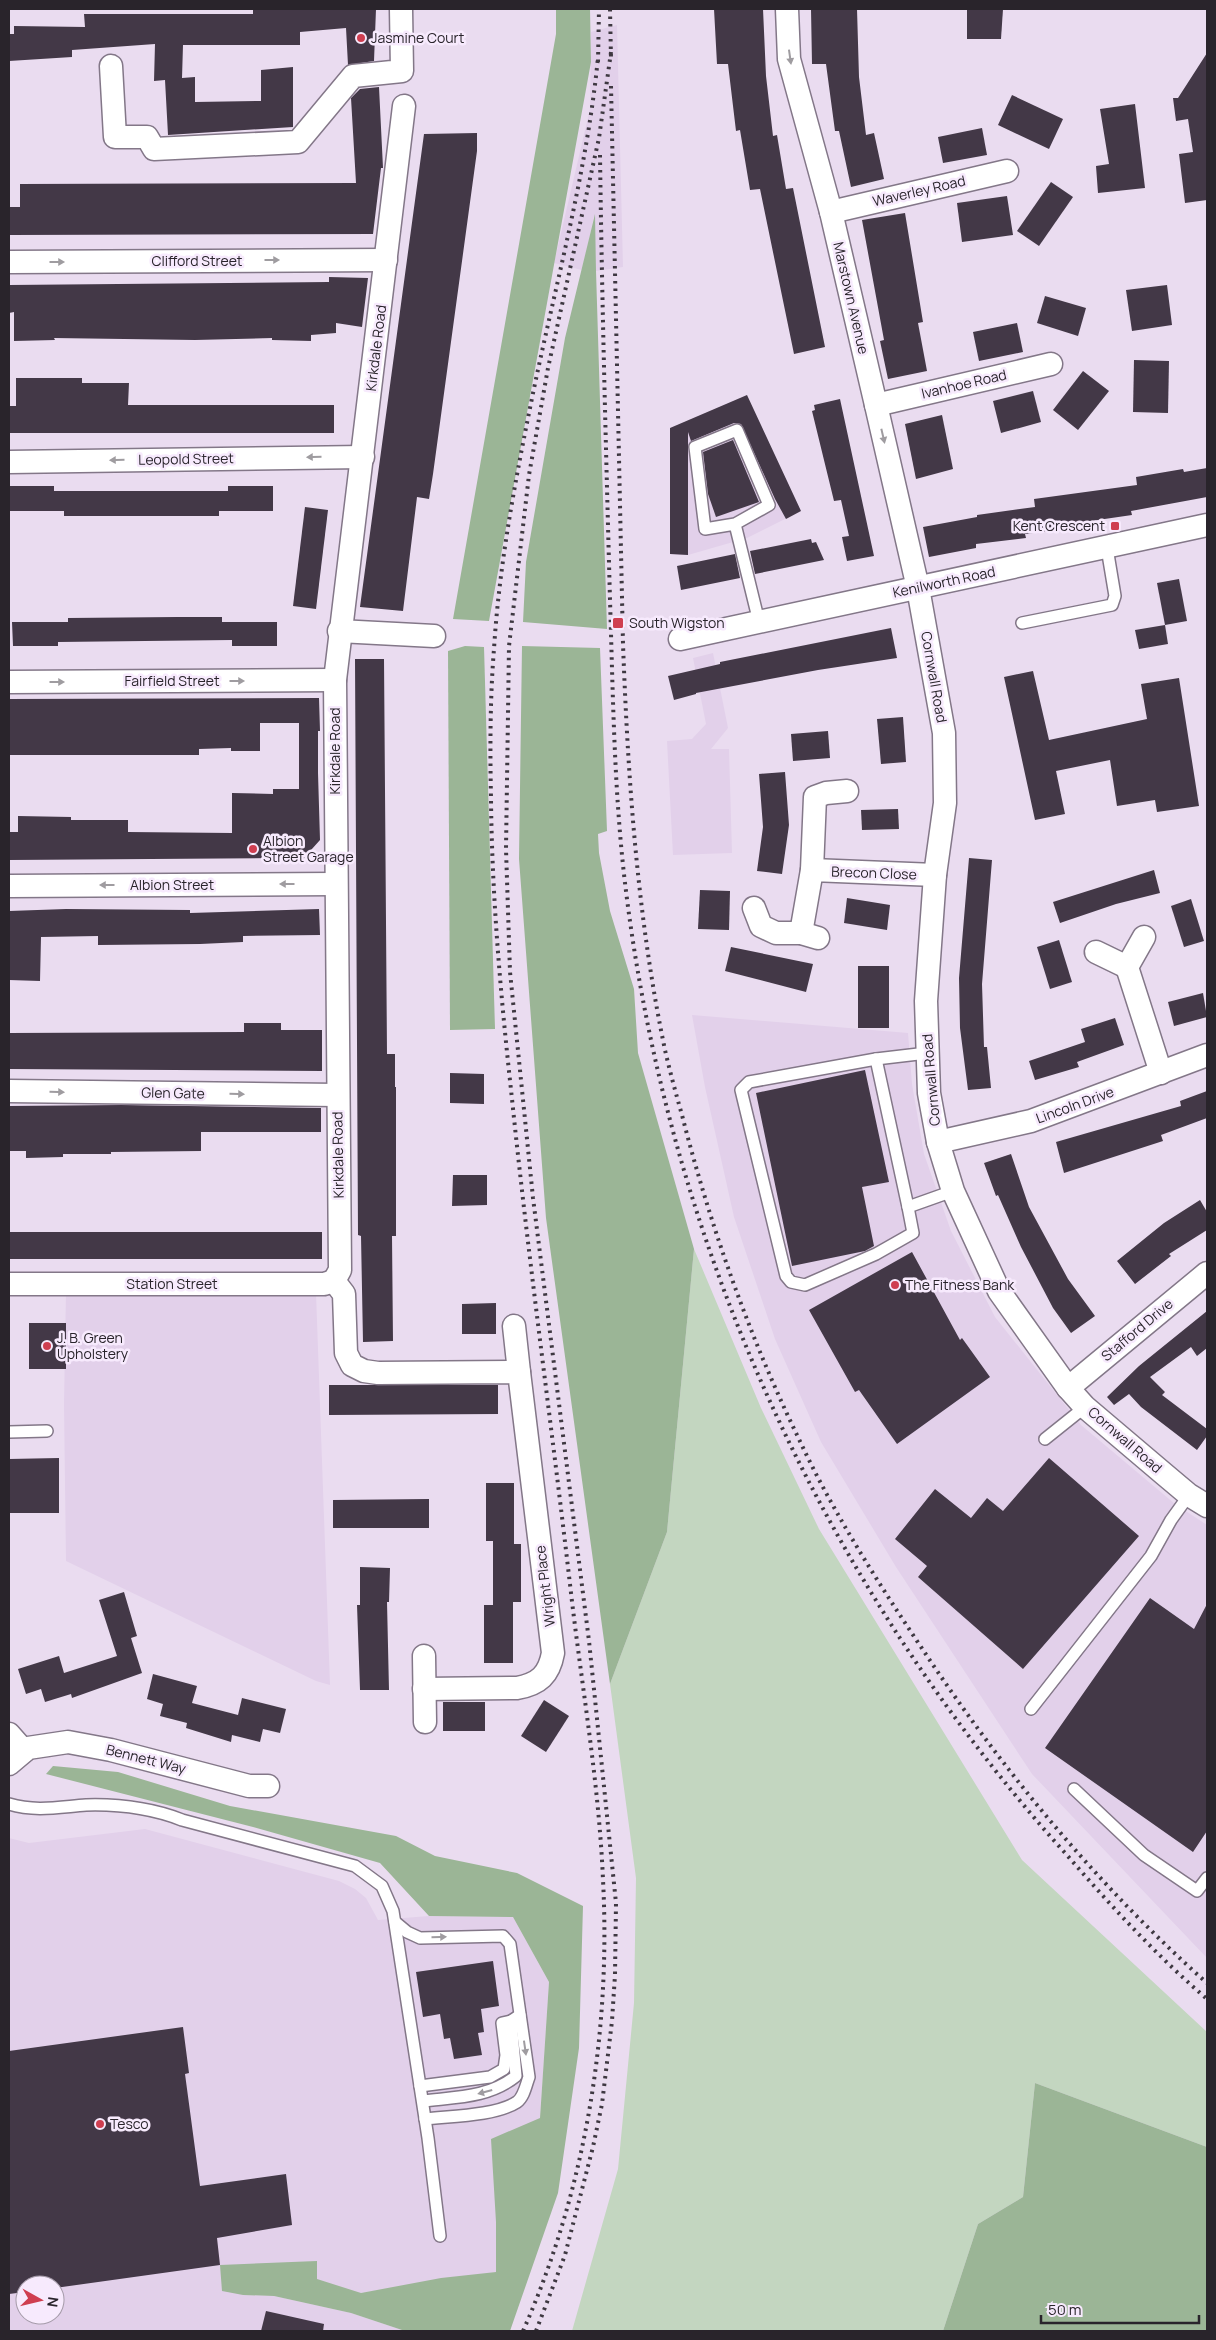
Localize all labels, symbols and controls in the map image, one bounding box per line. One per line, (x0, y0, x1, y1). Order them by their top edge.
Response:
place label: Jasmine Court (371, 28, 465, 47)
marker: Jasmine Court (355, 32, 367, 44)
one-way arrow (786, 50, 794, 66)
street label: Waverley Road (871, 171, 967, 210)
street label: Marstown Avenue (829, 240, 874, 356)
street label: Clifford Street (152, 251, 243, 270)
one-way arrow (265, 256, 281, 264)
one-way arrow (50, 258, 66, 266)
street label: Kirkdale Road (361, 304, 390, 392)
street label: Ivanhoe Road (919, 364, 1008, 403)
one-way arrow (879, 428, 887, 443)
street label: Leopold Street (138, 448, 234, 469)
one-way arrow (306, 454, 322, 462)
one-way arrow (109, 456, 125, 464)
place label: Kent Crescent (1013, 516, 1105, 535)
marker: Kent Crescent (1109, 520, 1121, 532)
street label: Kenilworth Road (891, 561, 997, 602)
place label: South Wigston (629, 613, 725, 632)
marker: South Wigston (611, 616, 625, 630)
street label: Cornwall Road (917, 630, 952, 724)
street label: Fairfield Street (125, 671, 220, 690)
one-way arrow (230, 677, 246, 685)
one-way arrow (50, 678, 66, 686)
street label: Kirkdale Road (325, 708, 344, 794)
place label: Albion Street Garage (263, 831, 354, 866)
marker: Albion Street Garage (247, 843, 259, 855)
street label: Brecon Close (831, 862, 917, 883)
street label: Albion Street (130, 875, 214, 894)
one-way arrow (278, 880, 294, 888)
one-way arrow (98, 881, 114, 889)
street label: Cornwall Road (917, 1033, 944, 1127)
street label: Glen Gate (141, 1082, 205, 1103)
street label: Lincoln Drive (1033, 1082, 1116, 1127)
one-way arrow (50, 1088, 66, 1096)
one-way arrow (230, 1090, 246, 1098)
street label: Kirkdale Road (327, 1111, 348, 1199)
street label: Station Street (126, 1274, 218, 1293)
place label: The Fitness Bank (905, 1275, 1015, 1294)
marker: The Fitness Bank (889, 1279, 901, 1291)
street label: Stafford Drive (1097, 1294, 1177, 1365)
place label: J. B. Green Upholstery (57, 1328, 129, 1363)
marker: J. B. Green Upholstery (41, 1340, 53, 1352)
street label: Cornwall Road (1084, 1402, 1166, 1477)
street label: Wright Place (530, 1544, 559, 1628)
street label: Bennett Way (104, 1739, 189, 1778)
one-way arrow (431, 1933, 447, 1941)
one-way arrow (521, 2040, 529, 2056)
one-way arrow (478, 2088, 493, 2096)
place label: Tesco (110, 2114, 149, 2133)
marker: Tesco (94, 2118, 106, 2130)
north arrow (15, 2275, 65, 2325)
scale bar (1041, 2292, 1198, 2324)
text: N (43, 2296, 63, 2308)
text: 50 m (1048, 2299, 1082, 2320)

